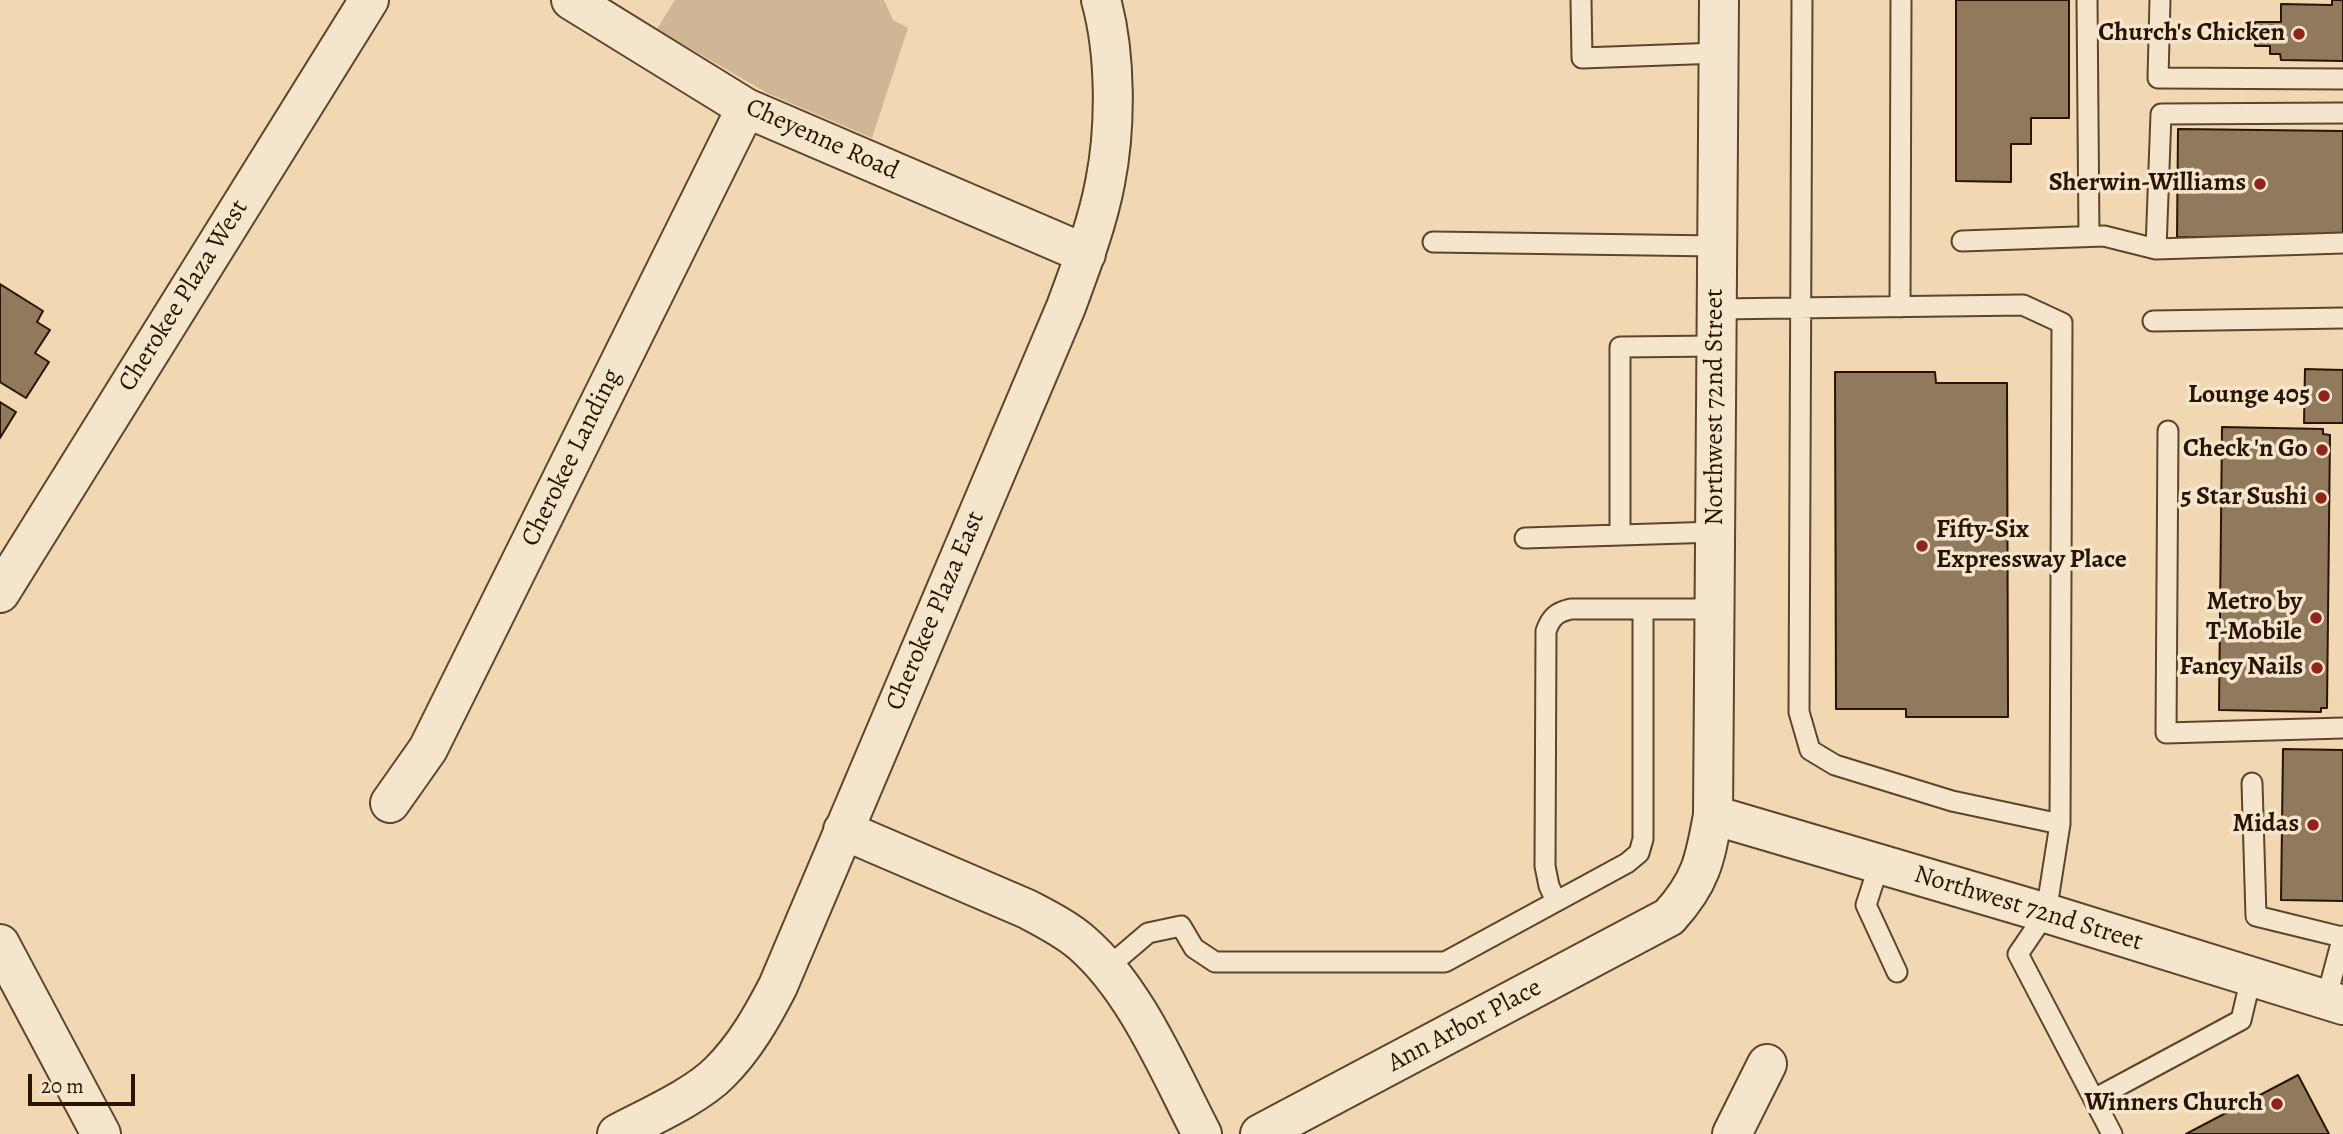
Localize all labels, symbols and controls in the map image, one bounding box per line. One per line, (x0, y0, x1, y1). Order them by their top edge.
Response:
place label: Church's Chicken (2098, 18, 2285, 50)
marker: Church's Chicken (2291, 26, 2307, 42)
street label: Cheyenne Road (741, 92, 903, 188)
place label: Sherwin-Williams (2049, 168, 2246, 200)
marker: Sherwin-Williams (2252, 176, 2268, 192)
street label: Cherokee Plaza West (112, 194, 256, 398)
street label: Northwest 72nd Street (1700, 288, 1732, 526)
street label: Cherokee Landing (516, 364, 628, 552)
place label: Lounge 405 (2188, 380, 2310, 412)
marker: Lounge 405 (2316, 388, 2332, 404)
place label: Check 'n Go (2183, 434, 2308, 466)
marker: Check 'n Go (2314, 442, 2330, 458)
place label: 5 Star Sushi (2180, 482, 2307, 514)
marker: 5 Star Sushi (2313, 490, 2329, 506)
street label: Cherokee Plaza East (880, 507, 992, 715)
place label: Fifty-Six Expressway Place (1936, 515, 2127, 576)
marker: Fifty-Six Expressway Place (1914, 538, 1930, 554)
place label: Metro by T-Mobile (2206, 587, 2302, 648)
marker: Metro by T-Mobile (2308, 610, 2324, 626)
place label: Fancy Nails (2179, 652, 2303, 684)
marker: Fancy Nails (2309, 660, 2325, 676)
place label: Midas (2233, 809, 2299, 841)
marker: Midas (2305, 817, 2321, 833)
street label: Northwest 72nd Street (1910, 859, 2146, 959)
street label: Ann Arbor Place (1383, 972, 1547, 1080)
scale bar (32, 1060, 138, 1104)
text: 20 m (41, 1072, 84, 1100)
place label: Winners Church (2085, 1088, 2263, 1120)
marker: Winners Church (2269, 1096, 2285, 1112)

